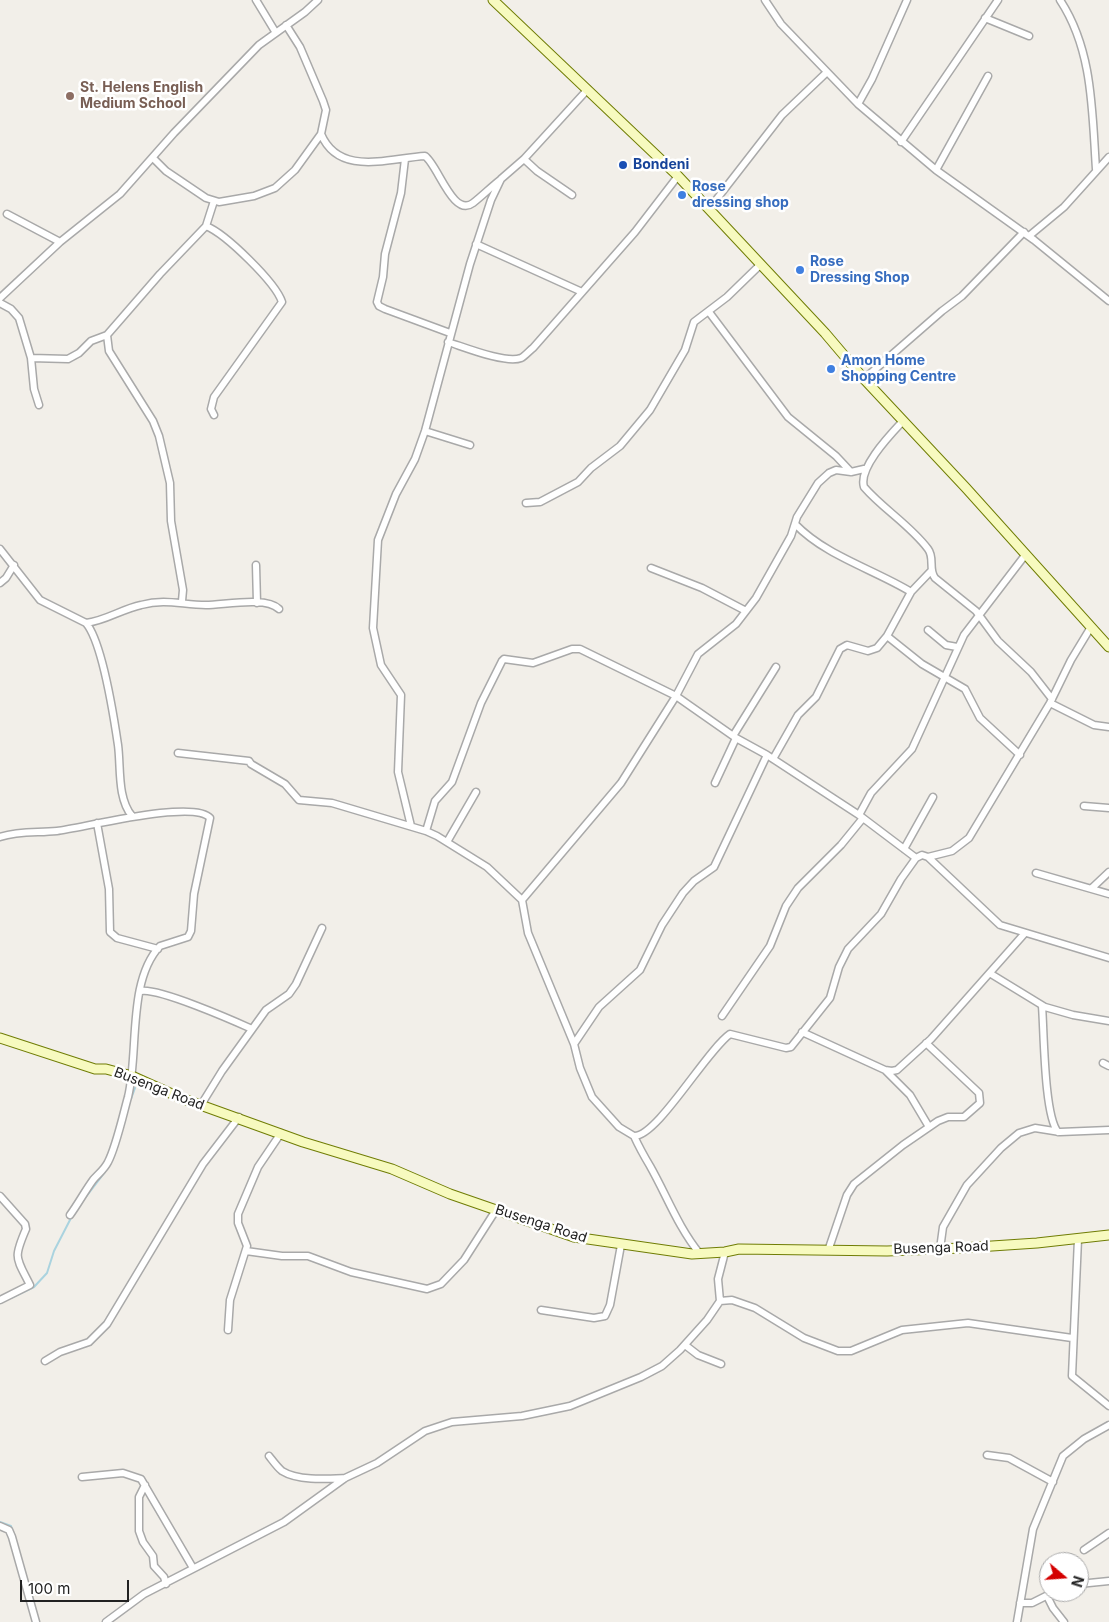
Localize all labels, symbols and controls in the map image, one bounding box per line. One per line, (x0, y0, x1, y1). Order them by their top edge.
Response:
place label: St. Helens English Medium School (80, 80, 203, 112)
marker: St. Helens English Medium School (64, 90, 76, 102)
place label: Bondeni (633, 157, 689, 173)
marker: Bondeni (617, 159, 629, 171)
place label: Rose dressing shop (692, 179, 789, 212)
marker: Rose dressing shop (676, 189, 688, 201)
place label: Rose Dressing Shop (810, 254, 909, 286)
marker: Rose Dressing Shop (794, 264, 806, 276)
place label: Amon Home Shopping Centre (841, 353, 956, 386)
marker: Amon Home Shopping Centre (825, 363, 837, 375)
street label: Busenga Road (111, 1064, 207, 1114)
street label: Busenga Road (493, 1201, 589, 1247)
street label: Busenga Road (893, 1238, 989, 1258)
north arrow (1039, 1552, 1089, 1602)
scale bar (22, 1570, 131, 1602)
text: N (1068, 1574, 1088, 1589)
text: 100 m (28, 1579, 70, 1598)

